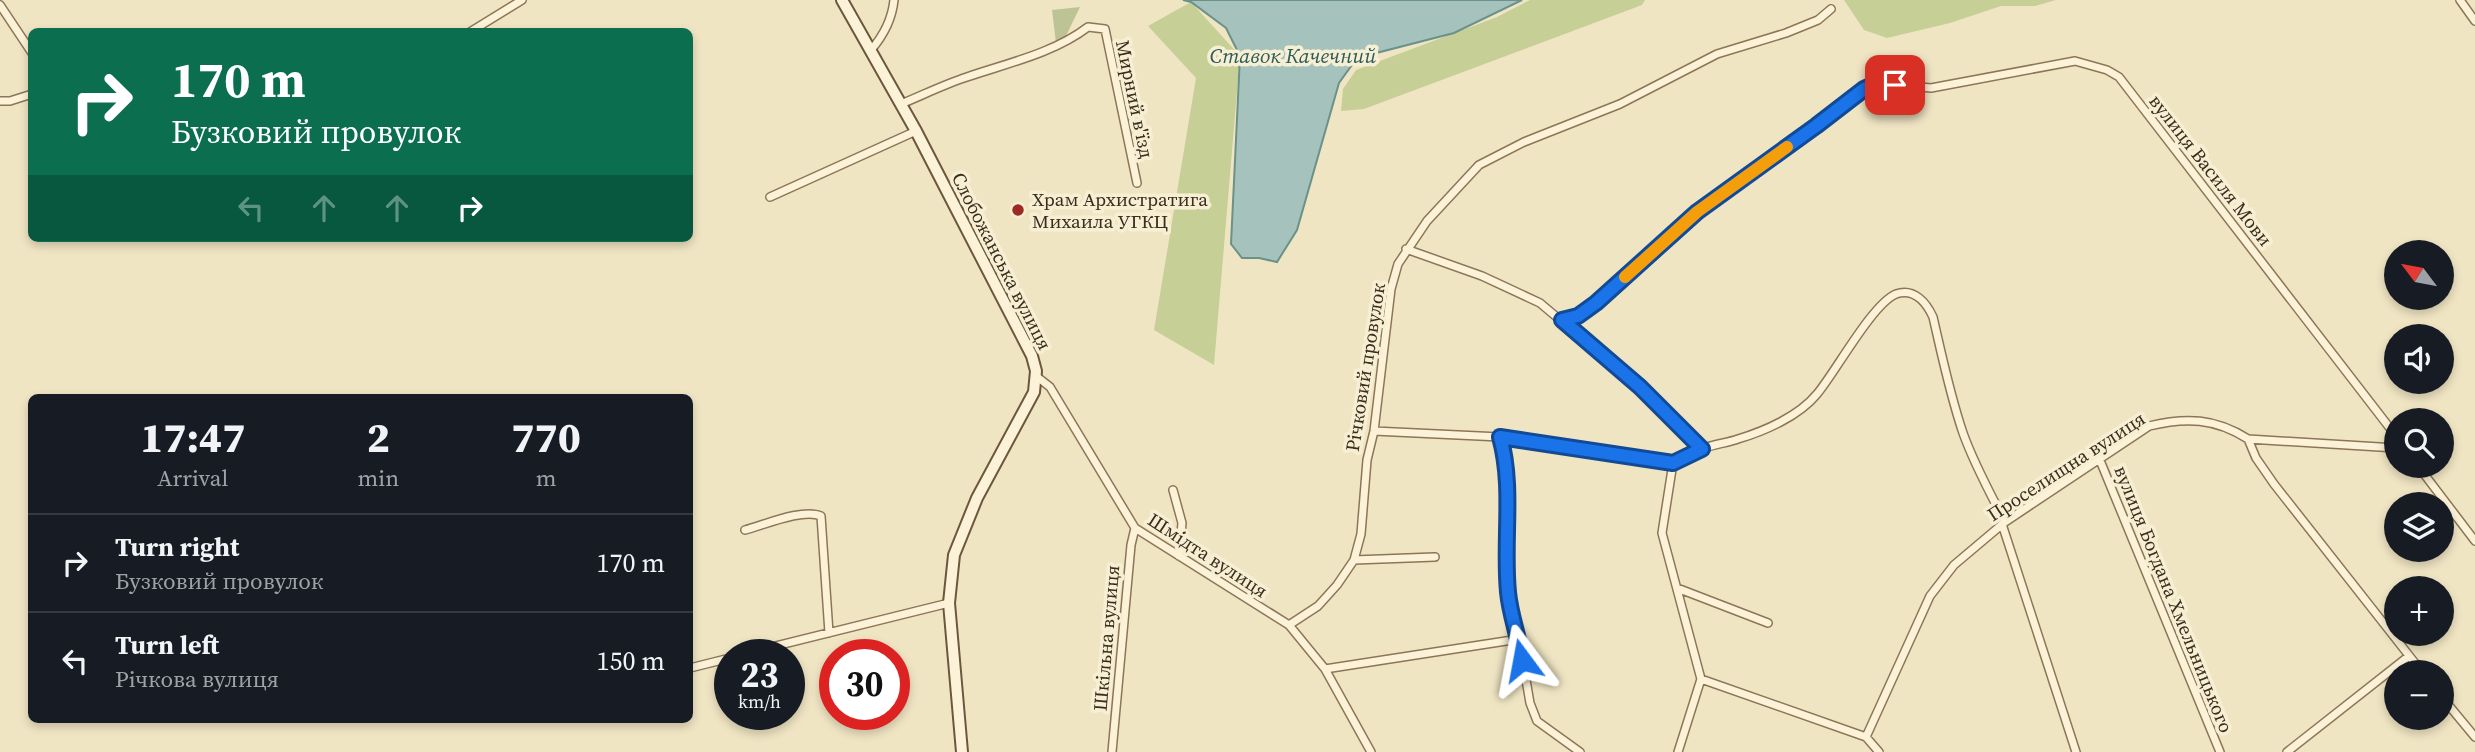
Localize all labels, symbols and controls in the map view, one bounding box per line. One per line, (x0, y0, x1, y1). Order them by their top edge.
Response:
street label: Мирний в'їзд (1110, 38, 1160, 161)
water label: Ставок Качечний (1210, 41, 1376, 70)
text: 170 m (171, 46, 306, 113)
pin (1865, 55, 1925, 115)
icon: right (56, 56, 147, 147)
icon: arrive (1876, 66, 1914, 104)
street label: вулиця Василя Мови (2144, 89, 2278, 251)
text: Бузковий провулок (171, 110, 461, 154)
street label: Слобожанська вулиця (946, 168, 1058, 354)
place label: Храм Архистратига Михаила УГКЦ (1032, 186, 1208, 234)
icon: left (232, 189, 270, 227)
icon: ahead (305, 189, 343, 227)
icon: ahead (378, 189, 416, 227)
icon: right (451, 189, 489, 227)
marker: Храм Архистратига Михаила УГКЦ (1010, 202, 1026, 218)
north arrow (2384, 240, 2454, 310)
map controls (2384, 240, 2454, 730)
street label: Річковий провулок (1339, 280, 1391, 453)
button: sound (2384, 324, 2454, 394)
street label: Проселищна вулиця (1982, 405, 2150, 527)
text: 17:47 (140, 408, 245, 466)
text: 2 (367, 408, 390, 466)
text: 770 (511, 408, 581, 466)
button: search (2384, 408, 2454, 478)
text: Arrival (157, 462, 228, 494)
text: min (358, 462, 399, 494)
text: m (536, 462, 556, 494)
street label: вулиця Богдана Хмельницького (2108, 462, 2240, 736)
button: layers (2384, 492, 2454, 562)
street label: Шмідта вулиця (1143, 507, 1273, 603)
text: Turn right (115, 529, 239, 565)
icon: right (56, 544, 94, 582)
text: 170 m (597, 545, 665, 581)
street label: Шкільна вулиця (1087, 564, 1125, 712)
text: Бузковий провулок (115, 565, 324, 597)
button: + (2384, 576, 2454, 646)
position arrow (1485, 623, 1559, 697)
text: Turn left (115, 627, 219, 663)
speed limit sign: 30 (819, 639, 910, 730)
icon: left (56, 642, 94, 680)
text: 150 m (597, 643, 665, 679)
text: 23 (741, 651, 778, 699)
button: − (2384, 660, 2454, 730)
text: Річкова вулиця (115, 663, 279, 695)
text: km/h (738, 689, 781, 714)

